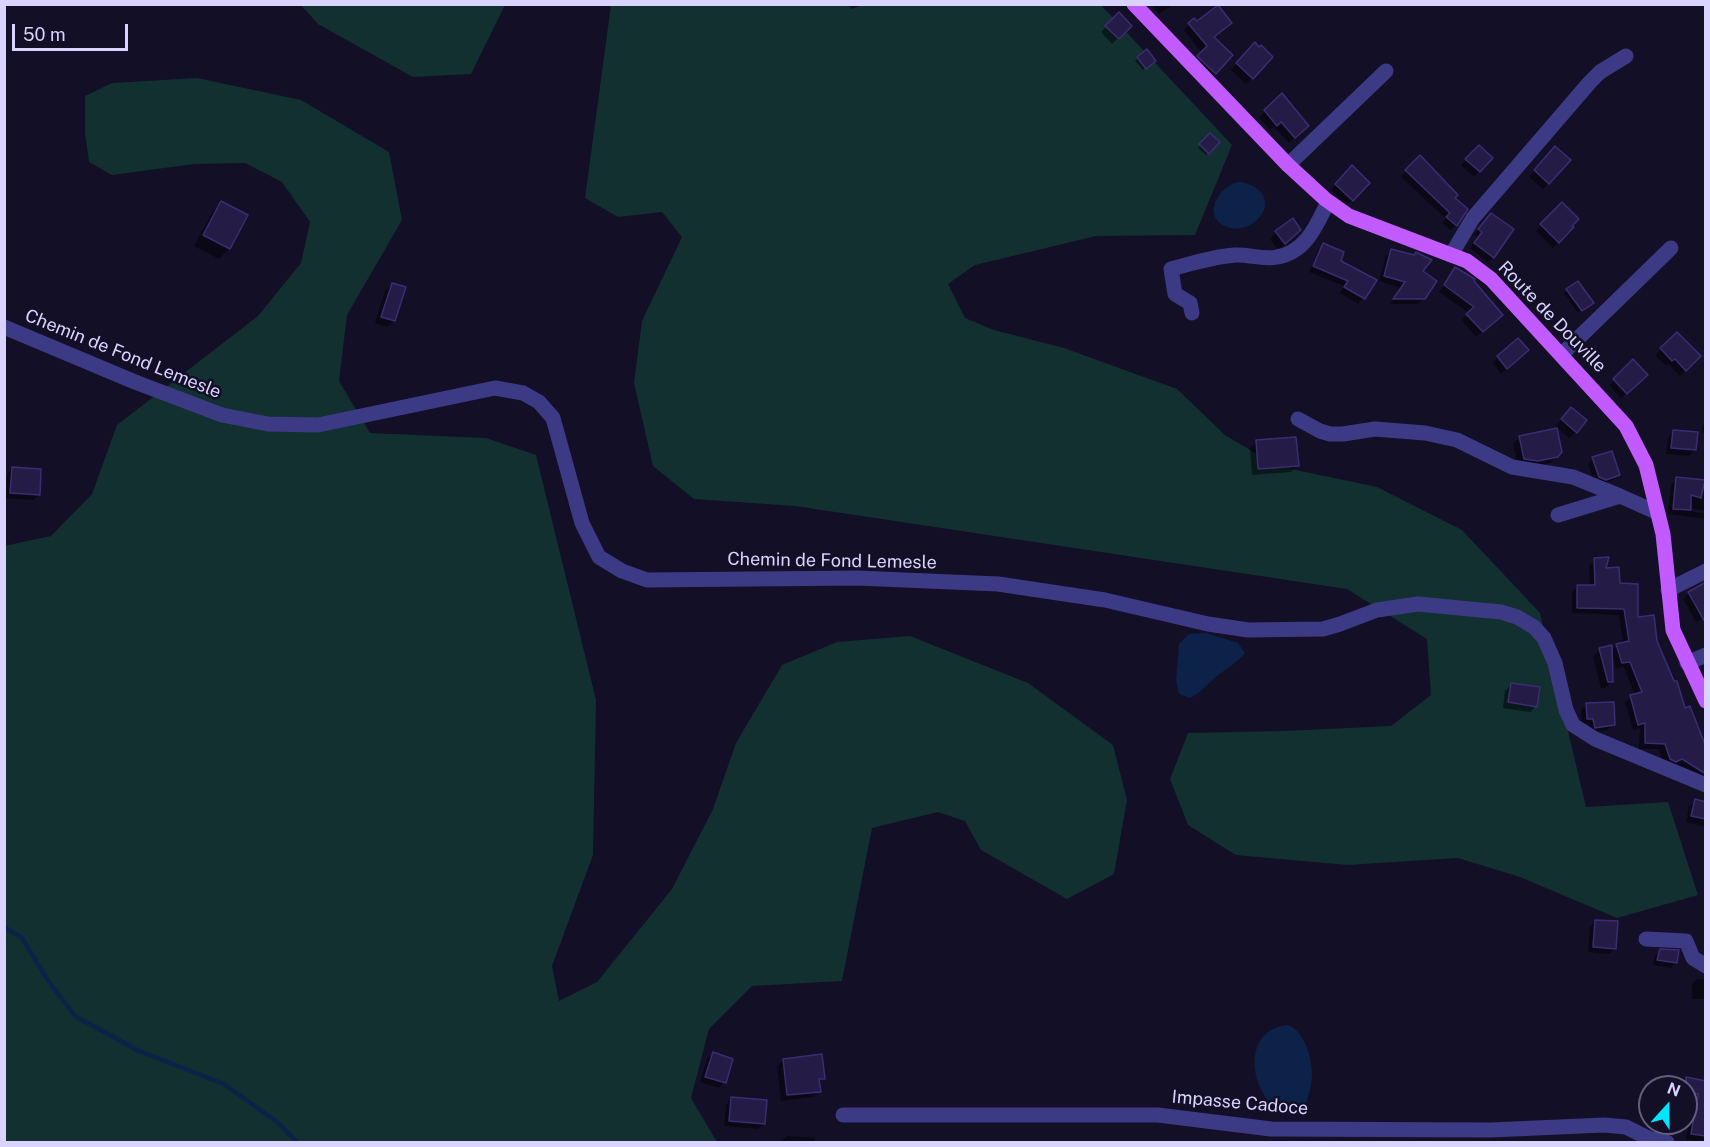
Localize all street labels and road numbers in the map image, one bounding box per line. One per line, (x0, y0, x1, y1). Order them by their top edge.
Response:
street label: Route de Douville (1493, 257, 1611, 377)
street label: Chemin de Fond Lemesle (22, 305, 224, 403)
street label: Chemin de Fond Lemesle (727, 548, 937, 574)
street label: Impasse Cadoce (1171, 1086, 1309, 1120)

